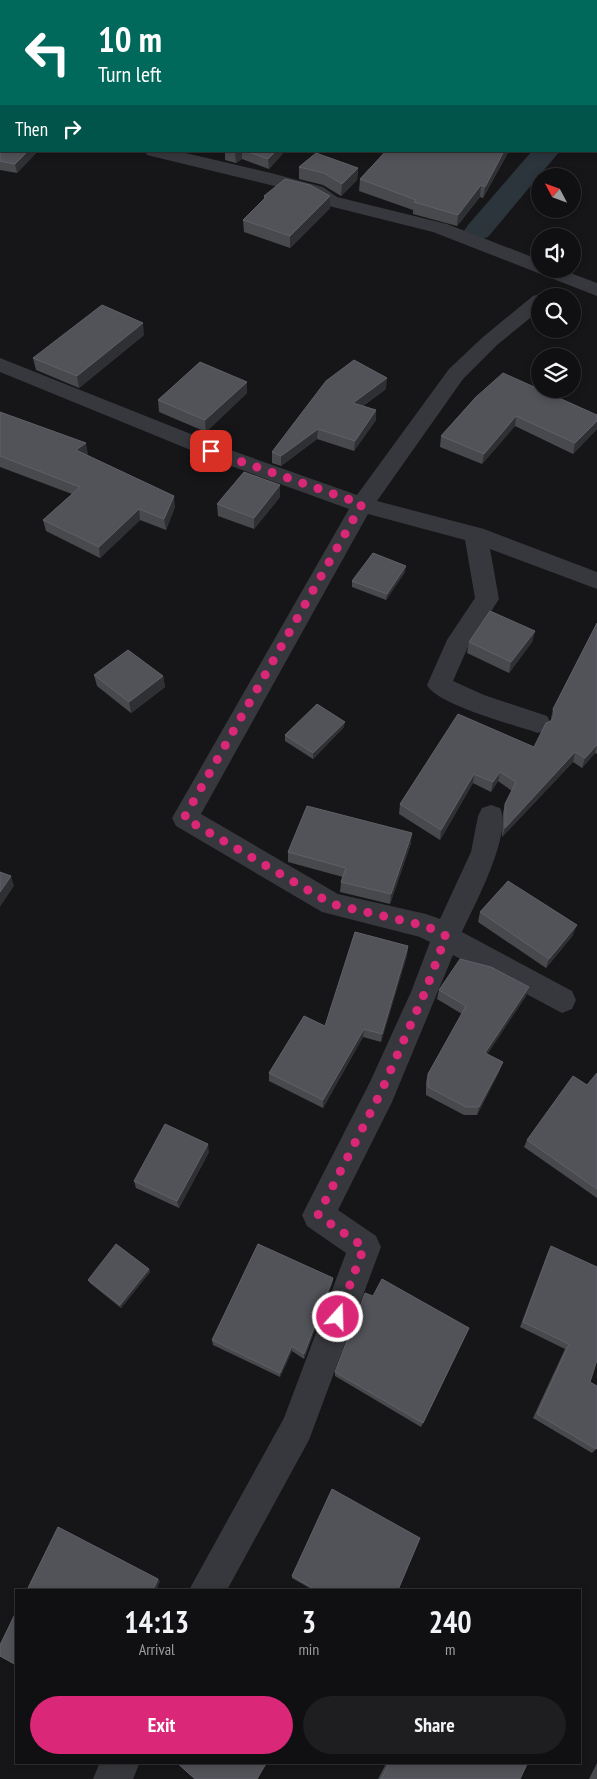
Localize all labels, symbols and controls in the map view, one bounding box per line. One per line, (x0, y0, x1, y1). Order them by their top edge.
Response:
text: 10 m (98, 16, 162, 62)
icon: left (15, 20, 80, 85)
text: Turn left (98, 60, 162, 88)
icon: right (58, 115, 86, 143)
text: Then (15, 117, 48, 141)
north arrow (531, 168, 581, 218)
map controls (531, 168, 581, 398)
button: sound (531, 228, 581, 278)
button: search (531, 288, 581, 338)
button: layers (531, 348, 581, 398)
pin (190, 430, 232, 472)
icon: arrive (197, 437, 225, 465)
position arrow (311, 1290, 363, 1342)
text: 14:13 (124, 1602, 189, 1641)
text: 3 (302, 1602, 316, 1641)
text: 240 (429, 1602, 472, 1641)
text: Arrival (139, 1639, 175, 1659)
text: min (298, 1639, 319, 1659)
text: m (445, 1639, 455, 1659)
button: Exit (30, 1696, 293, 1754)
button: Share (303, 1696, 566, 1754)

